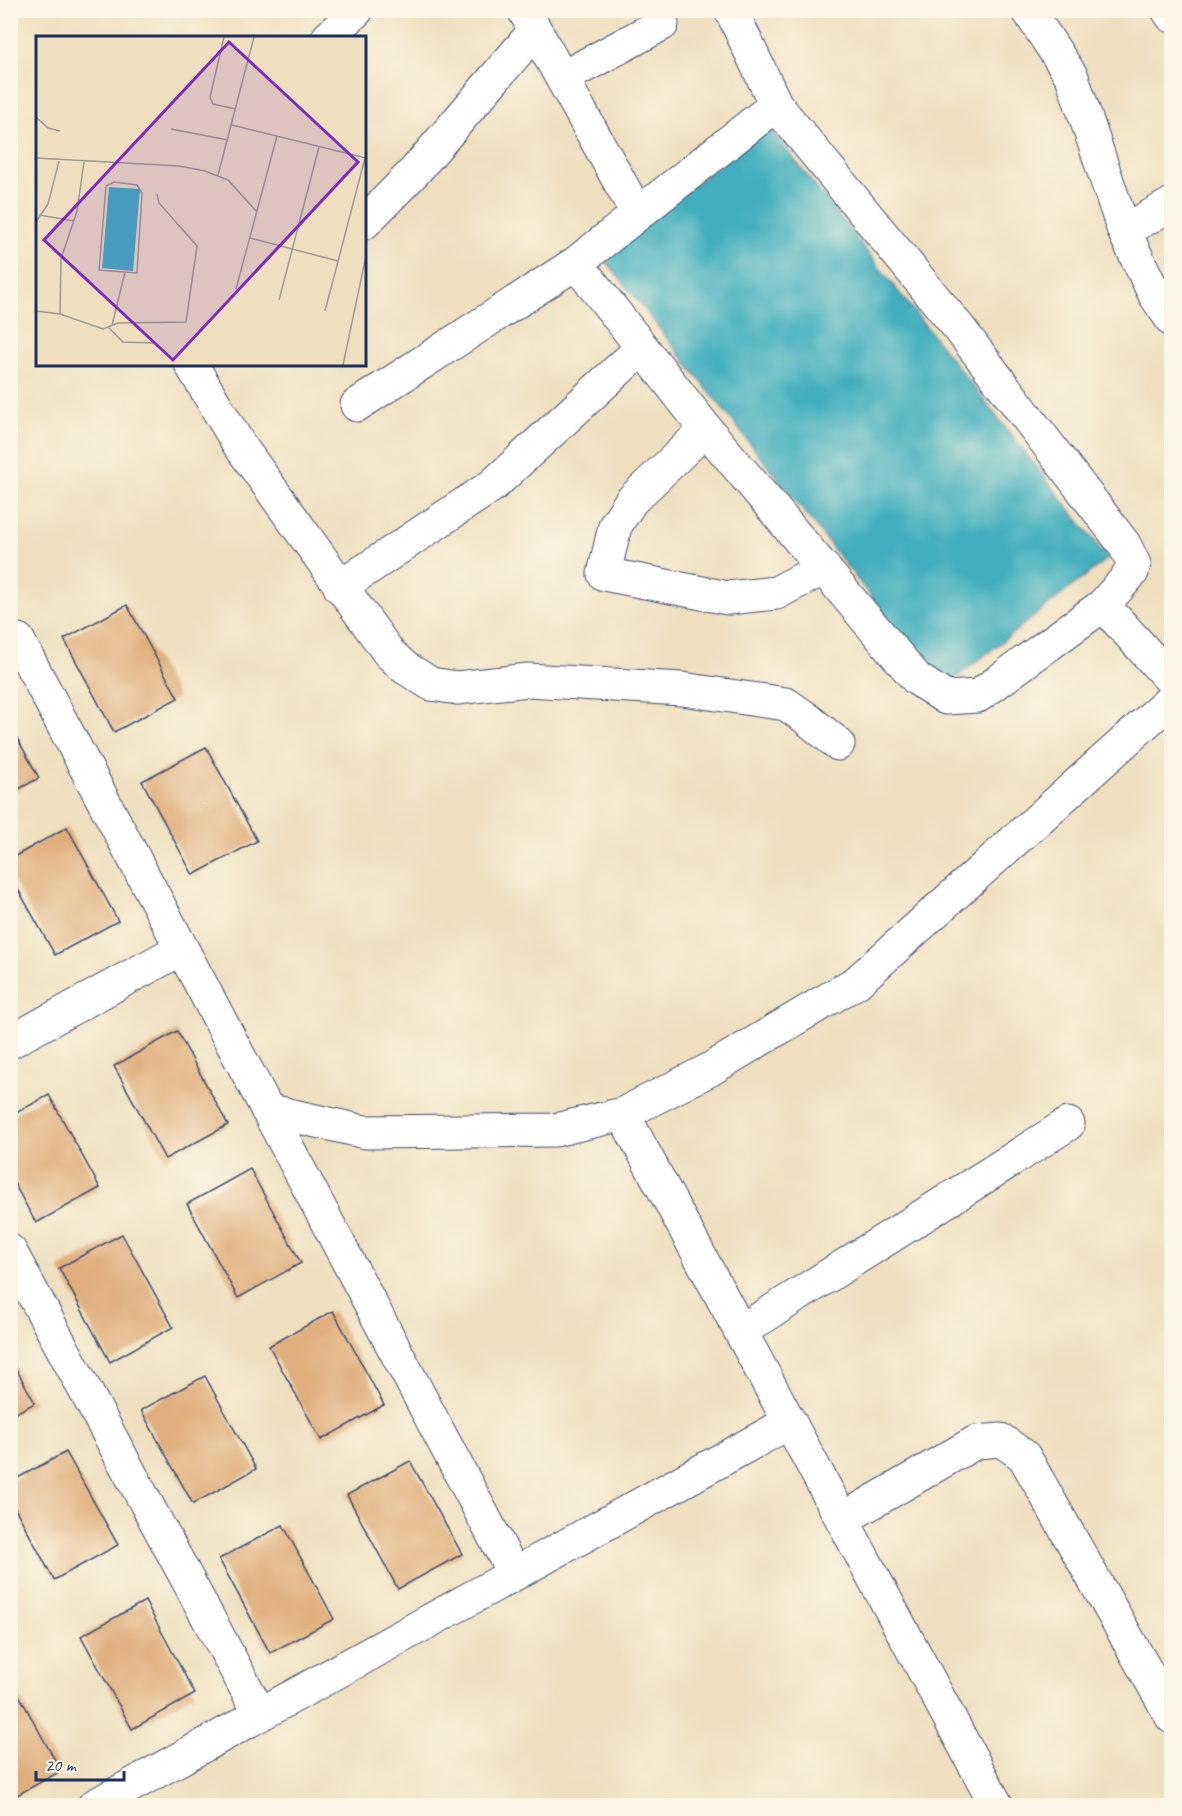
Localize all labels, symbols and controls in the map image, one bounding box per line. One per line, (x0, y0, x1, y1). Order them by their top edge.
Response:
inset map (36, 36, 366, 366)
scale bar (36, 1744, 124, 1782)
text: 20 m (45, 1754, 78, 1776)

